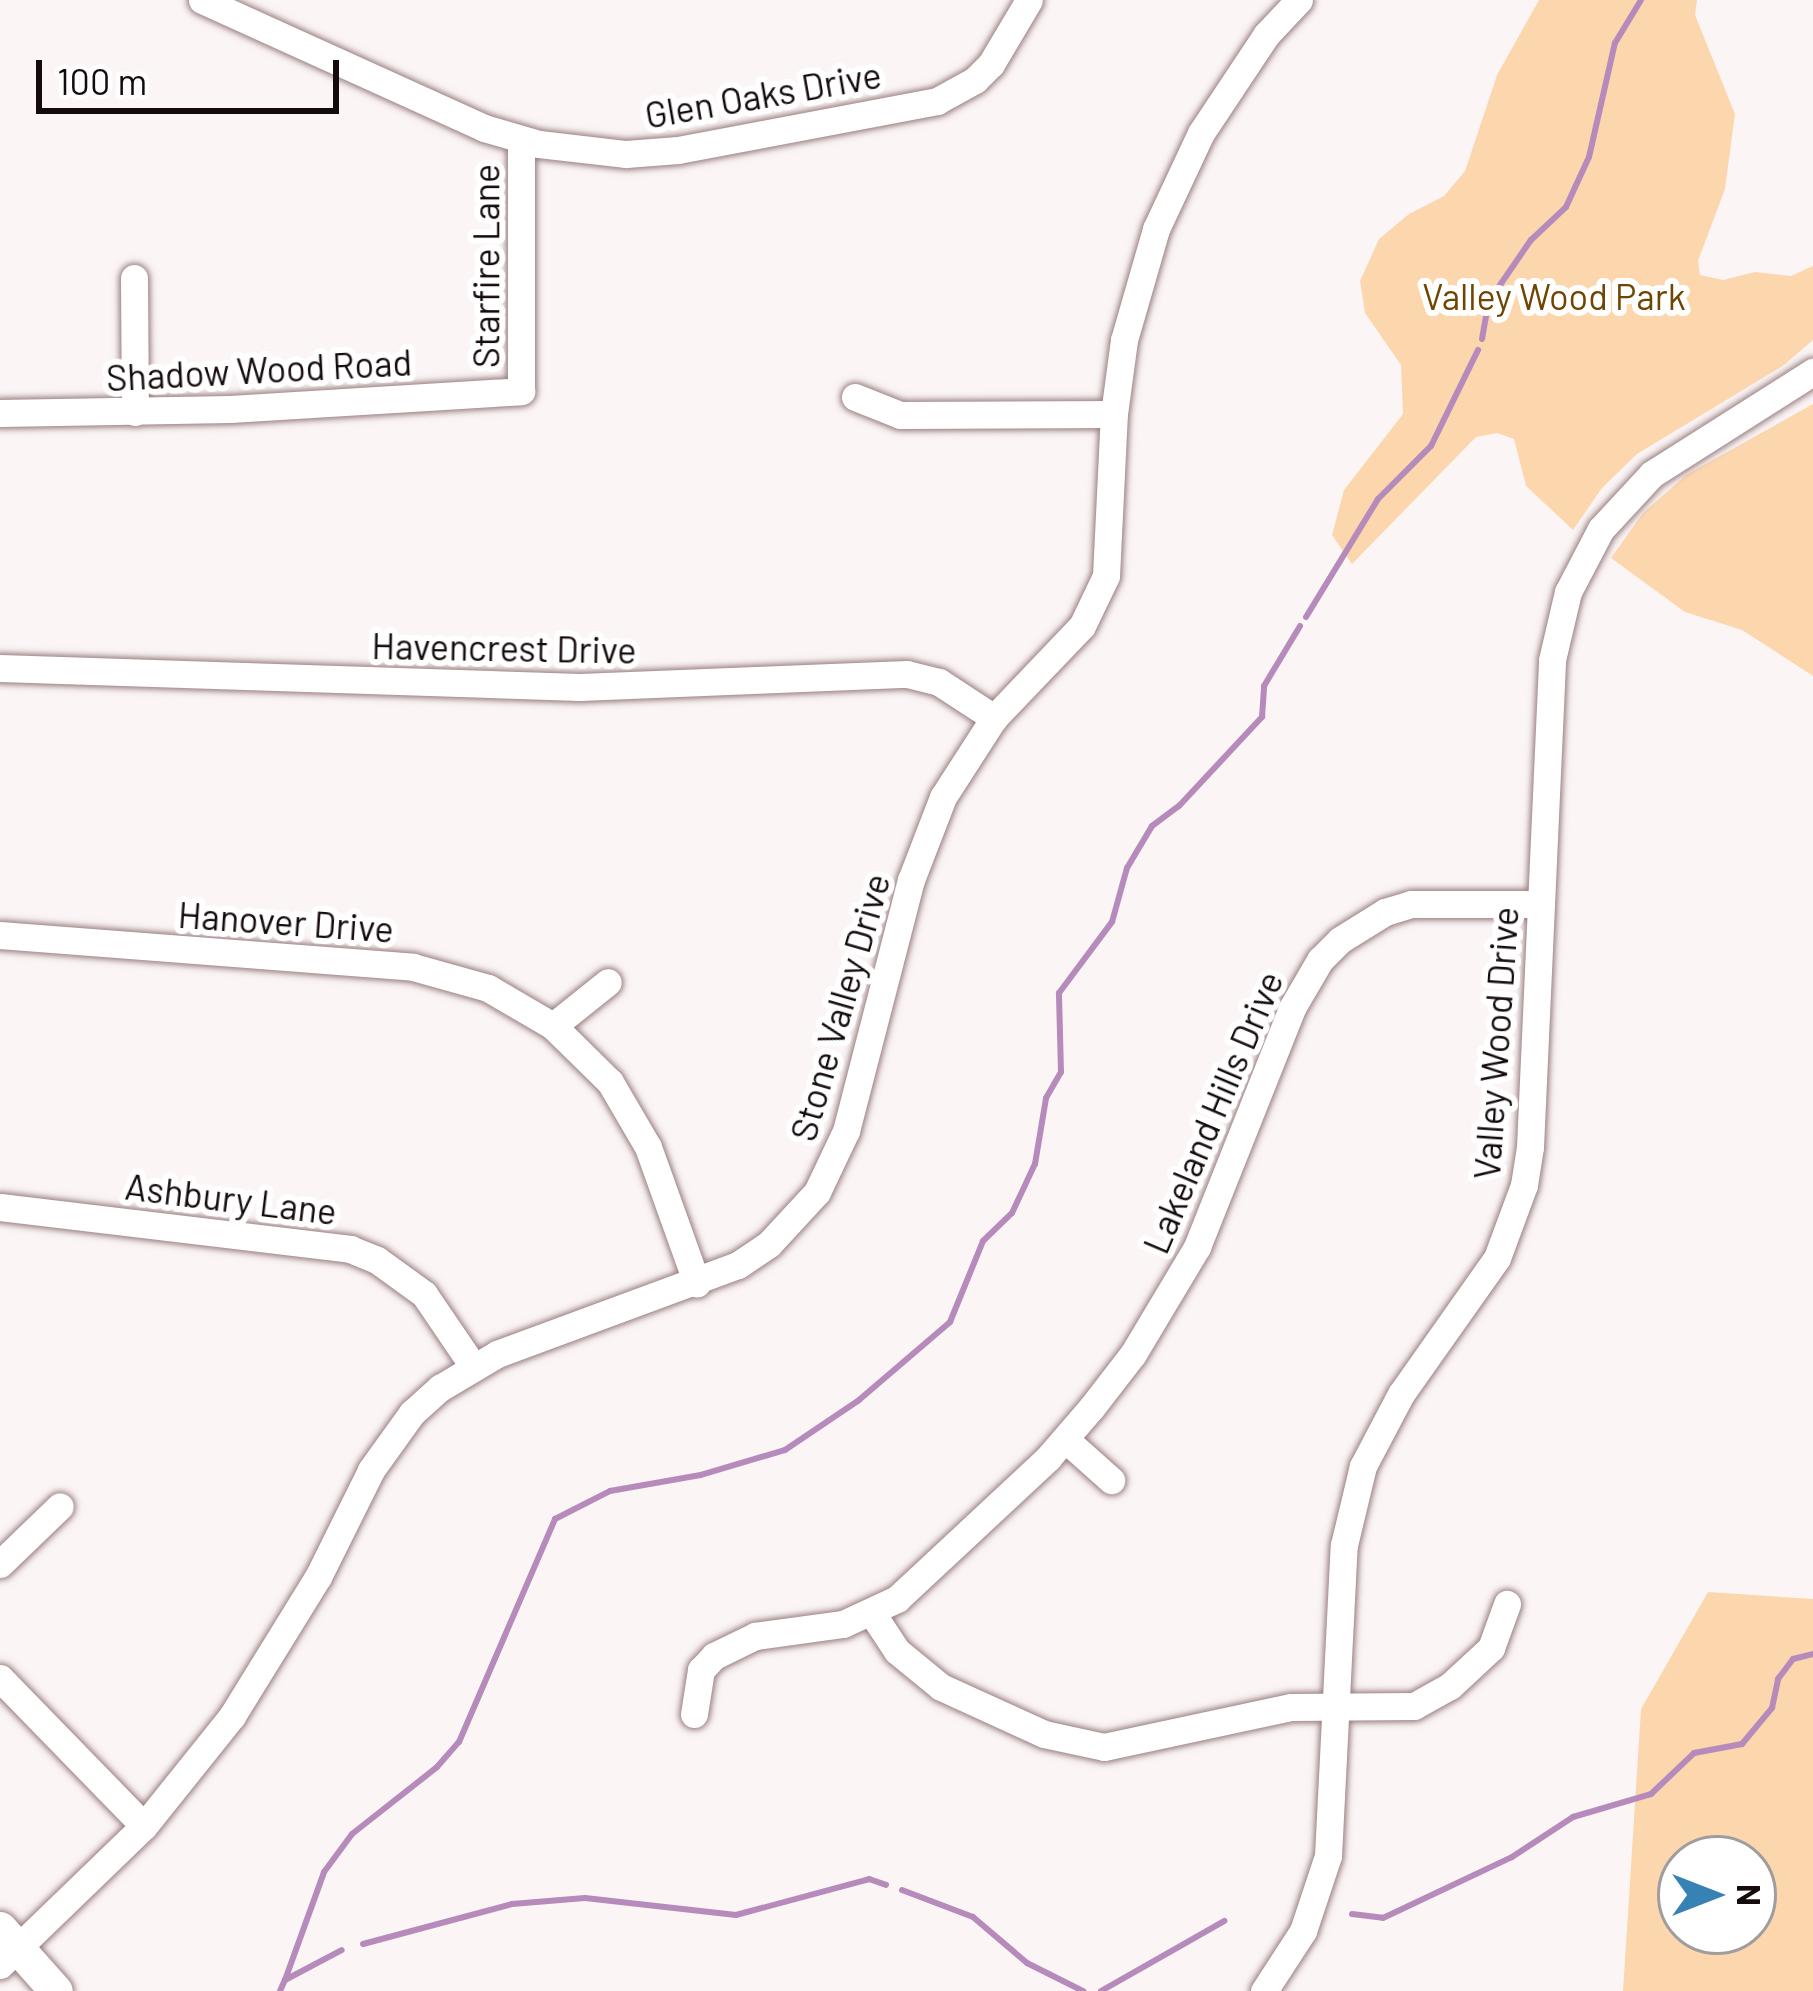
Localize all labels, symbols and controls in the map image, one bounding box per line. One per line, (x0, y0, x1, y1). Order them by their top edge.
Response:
scale bar (42, 36, 345, 110)
street label: Glen Oaks Drive (641, 52, 885, 136)
text: 100 m (57, 59, 147, 102)
street label: Starfire Lane (463, 164, 507, 368)
park label: Valley Wood Park (1422, 274, 1686, 318)
street label: Shadow Wood Road (105, 339, 413, 399)
street label: Havencrest Drive (371, 623, 637, 671)
street label: Stone Valley Drive (780, 868, 898, 1146)
street label: Hanover Drive (177, 892, 395, 950)
street label: Valley Wood Drive (1464, 905, 1526, 1181)
street label: Lakeland Hills Drive (1133, 965, 1291, 1259)
street label: Ashbury Lane (123, 1164, 339, 1232)
north arrow (1657, 1835, 1777, 1955)
text: N (1730, 1884, 1770, 1906)

